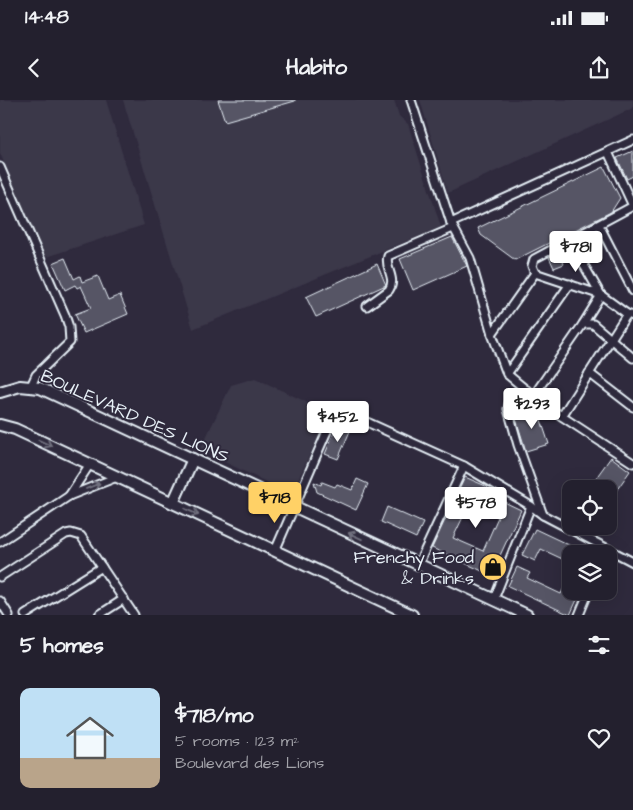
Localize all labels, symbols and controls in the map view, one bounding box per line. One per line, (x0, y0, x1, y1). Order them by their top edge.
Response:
text: 14:48 (25, 4, 69, 31)
text: Habito (286, 52, 347, 83)
icon: back (20, 54, 48, 82)
icon: share (585, 54, 613, 82)
pin: $781 (546, 230, 606, 273)
text: $781 (560, 236, 592, 258)
street label: BOULEVARD DES LIONS (37, 364, 233, 469)
pin: $293 (502, 388, 562, 430)
text: $293 (514, 393, 550, 415)
pin: $452 (308, 400, 368, 443)
text: $452 (318, 406, 358, 428)
one-way arrow (37, 439, 52, 449)
one-way arrow (85, 480, 100, 490)
map controls (562, 480, 617, 600)
button: locate (562, 480, 617, 535)
pin: $718 (245, 482, 305, 524)
pin: $578 (446, 486, 506, 529)
text: $718 (259, 487, 291, 509)
text: $578 (456, 492, 496, 514)
one-way arrow (185, 507, 200, 517)
one-way arrow (348, 530, 363, 540)
place label: Frenchy Food & Drinks (354, 545, 474, 591)
button: layers (562, 545, 617, 600)
shop icon: Frenchy Food & Drinks (478, 552, 508, 582)
text: 5 homes (20, 631, 104, 660)
icon: filters (585, 631, 613, 659)
text: $718/mo (175, 701, 254, 730)
icon: home (60, 708, 120, 768)
icon: heart (585, 724, 613, 752)
text: 5 rooms · 123 m² (175, 730, 299, 752)
text: Boulevard des Lions (175, 752, 324, 774)

